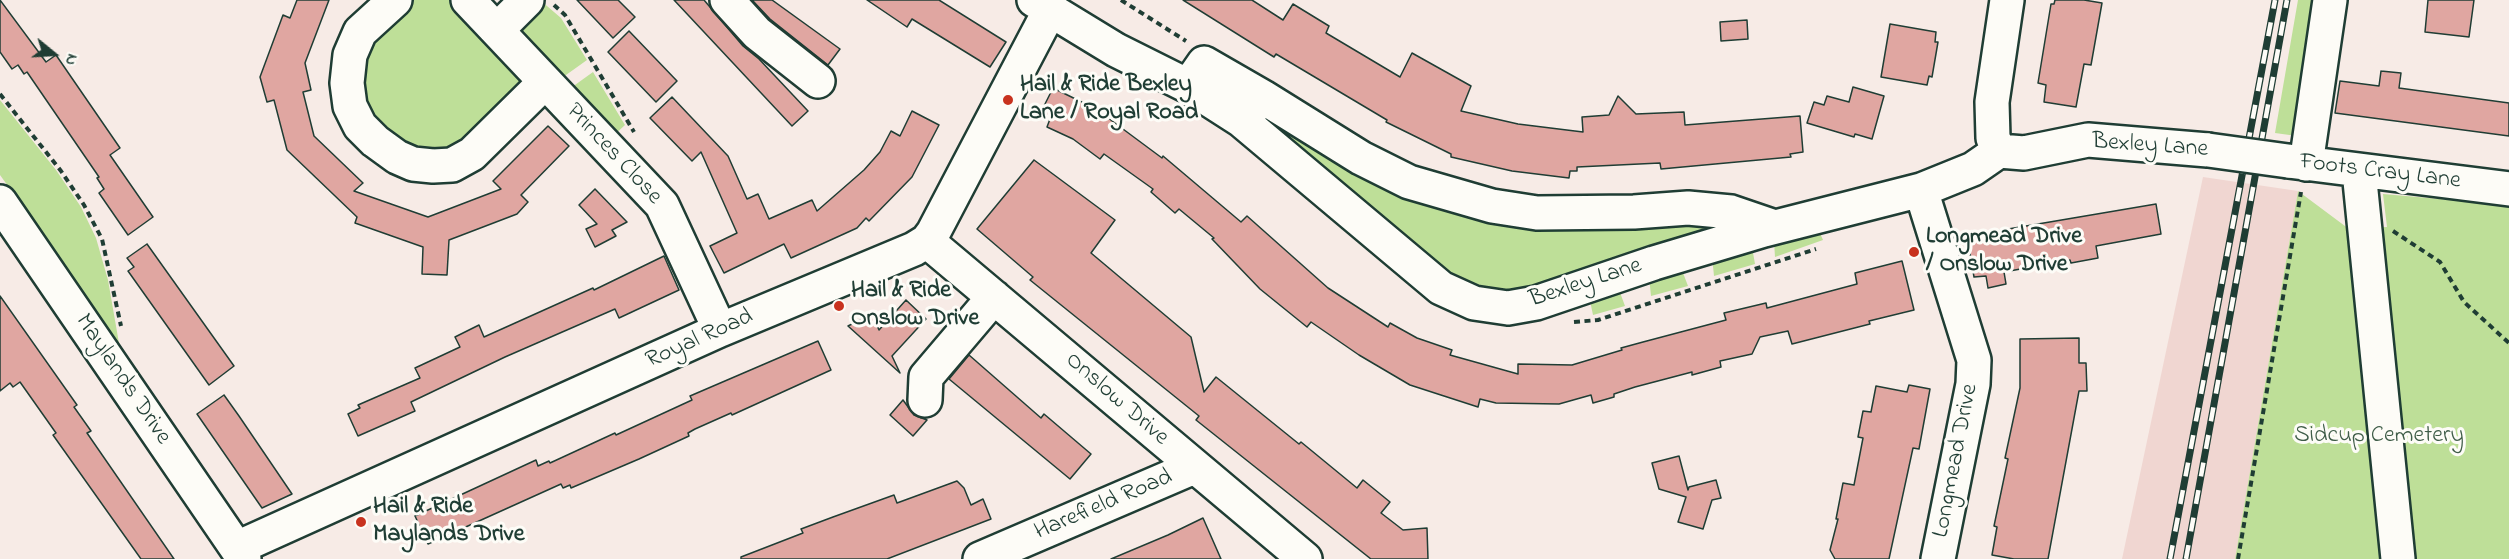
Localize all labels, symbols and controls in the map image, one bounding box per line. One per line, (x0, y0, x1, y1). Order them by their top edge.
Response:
north arrow (24, 24, 84, 84)
text: N (58, 51, 84, 68)
place label: Hail & Ride Bexley Lane / Royal Road (1020, 72, 1198, 128)
marker: Hail & Ride Bexley Lane / Royal Road (1001, 93, 1015, 107)
street label: Princes Close (559, 98, 667, 212)
street label: Bexley Lane (2091, 129, 2209, 165)
street label: Foots Cray Lane (2298, 149, 2462, 197)
place label: Longmead Drive / Onslow Drive (1926, 224, 2082, 280)
marker: Longmead Drive / Onslow Drive (1907, 245, 1921, 259)
street label: Bexley Lane (1526, 252, 1646, 316)
place label: Hail & Ride Onslow Drive (851, 278, 979, 334)
marker: Hail & Ride Onslow Drive (832, 299, 846, 313)
street label: Royal Road (642, 304, 758, 376)
street label: Maylands Drive (68, 309, 176, 451)
street label: Onslow Drive (1058, 347, 1174, 453)
street label: Longmead Drive (1928, 382, 1986, 540)
park label: Sidcup Cemetery (2294, 423, 2464, 451)
street label: Harefield Road (1031, 464, 1177, 548)
place label: Hail & Ride Maylands Drive (373, 494, 525, 550)
marker: Hail & Ride Maylands Drive (354, 515, 368, 529)

